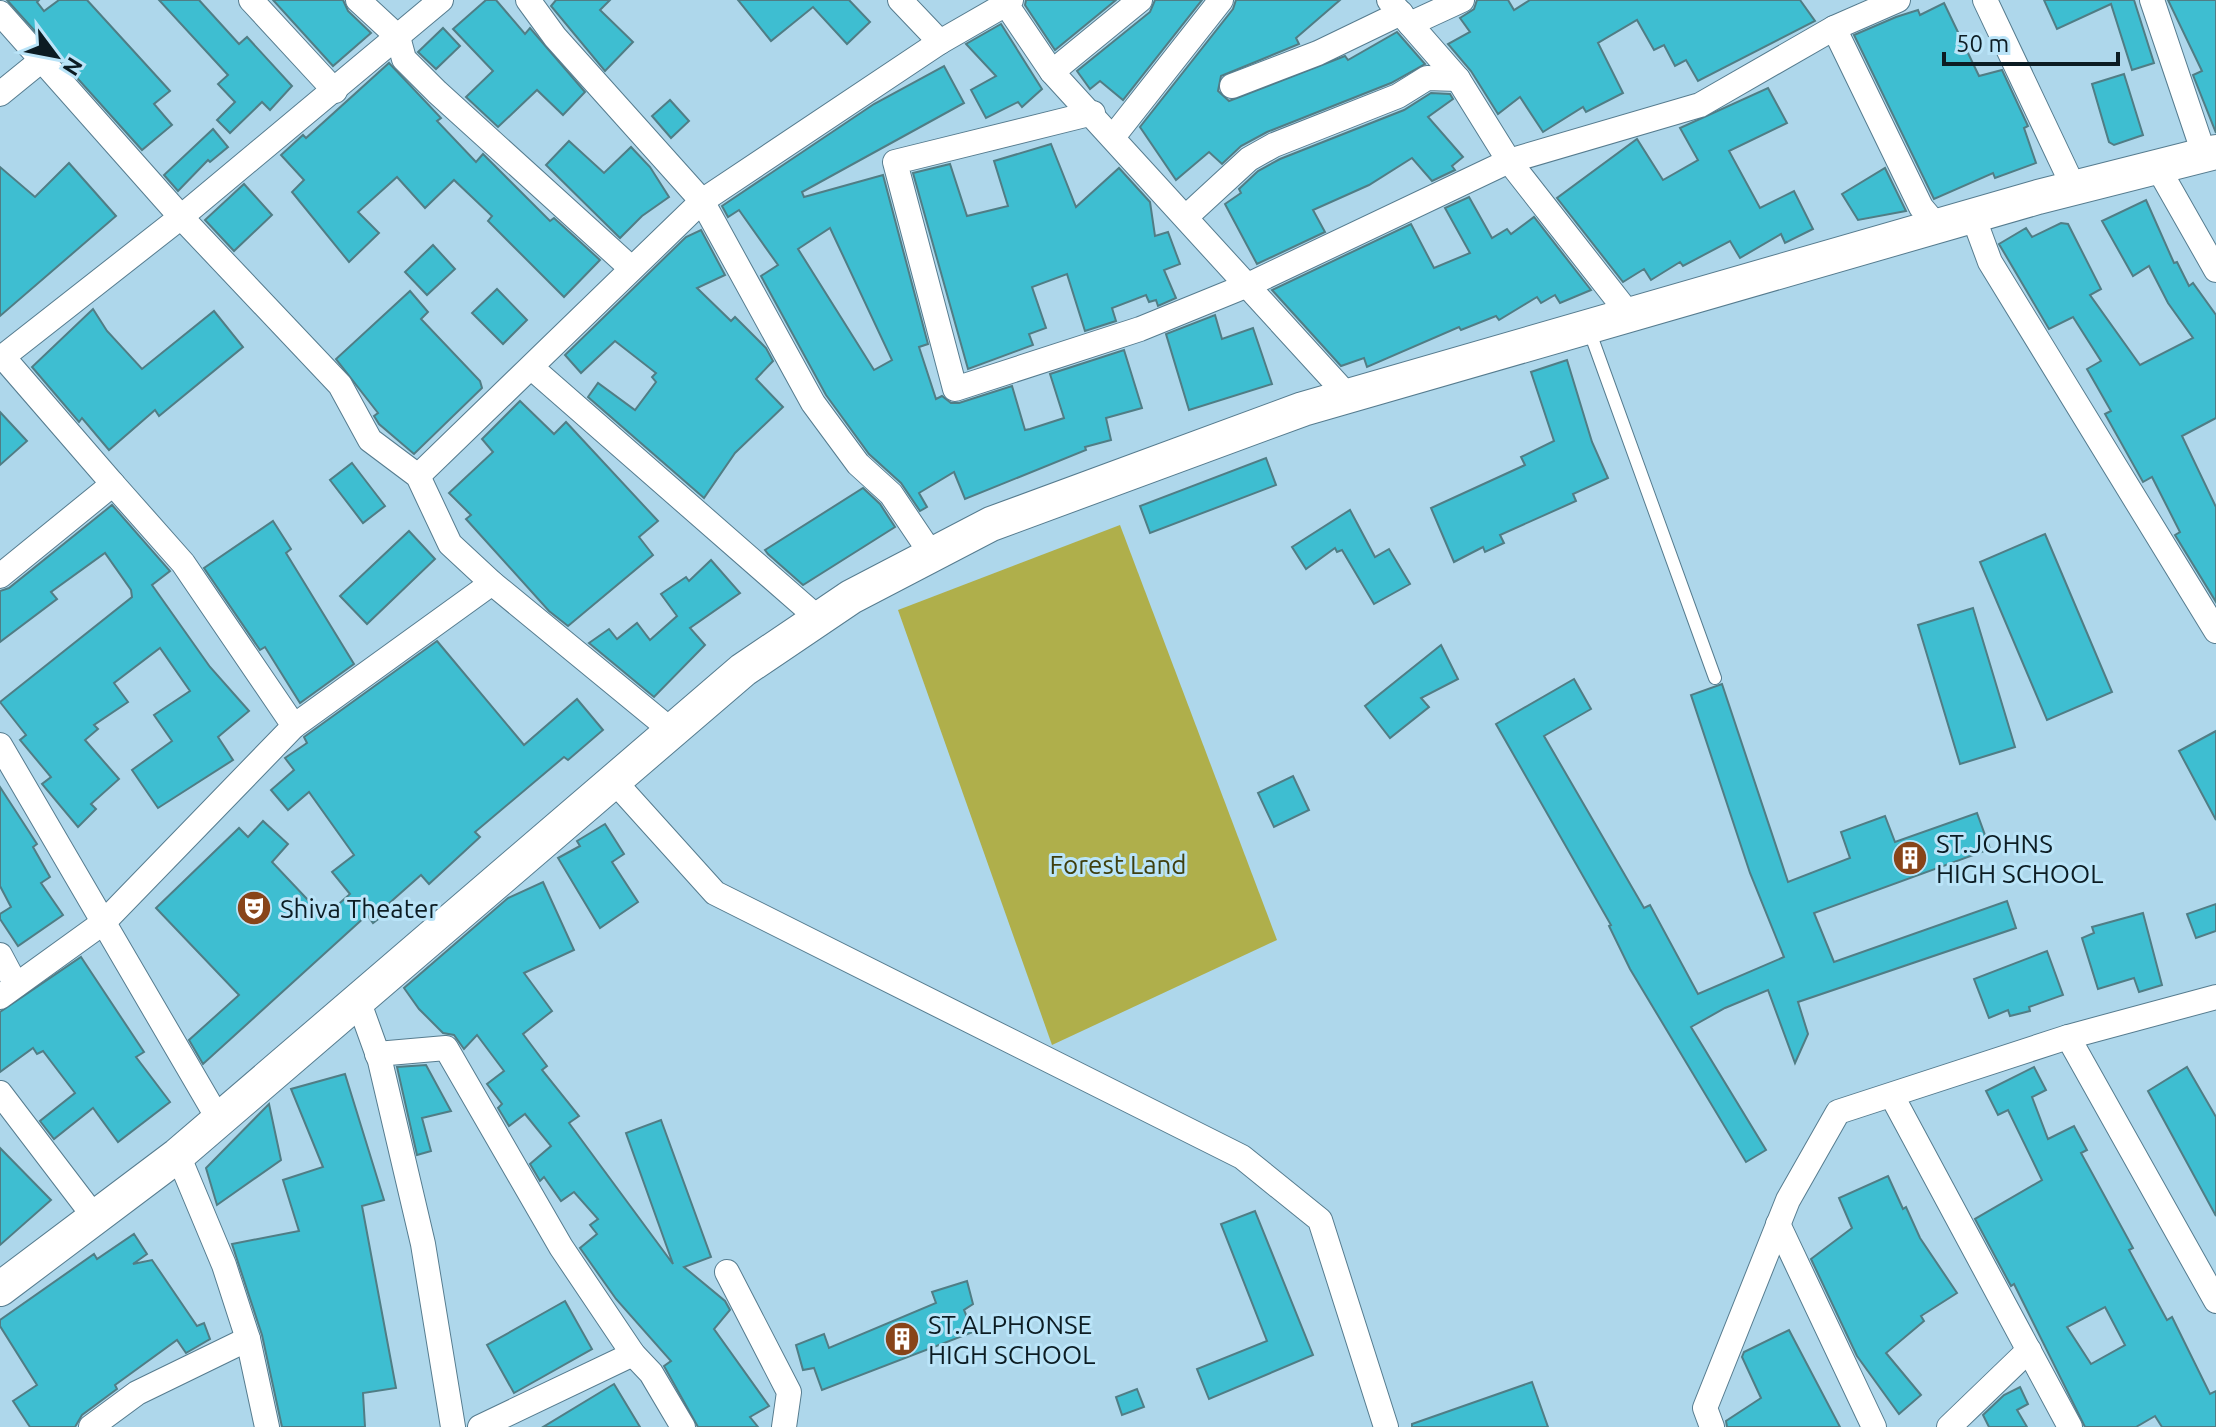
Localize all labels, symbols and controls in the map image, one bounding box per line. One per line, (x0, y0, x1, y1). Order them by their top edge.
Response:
north arrow (16, 16, 96, 96)
scale bar (1944, 16, 2118, 66)
text: 50 m (1956, 30, 2009, 57)
text: N (58, 53, 88, 80)
place label: ST.JOHNS HIGH SCHOOL (1936, 829, 2103, 888)
building icon: ST.JOHNS HIGH SCHOOL (1891, 839, 1929, 877)
park label: Forest Land (1049, 850, 1187, 879)
theatre icon: Shiva Theater (235, 889, 273, 927)
place label: Shiva Theater (280, 894, 438, 923)
place label: ST.ALPHONSE HIGH SCHOOL (928, 1310, 1095, 1369)
building icon: ST.ALPHONSE HIGH SCHOOL (883, 1320, 921, 1358)

